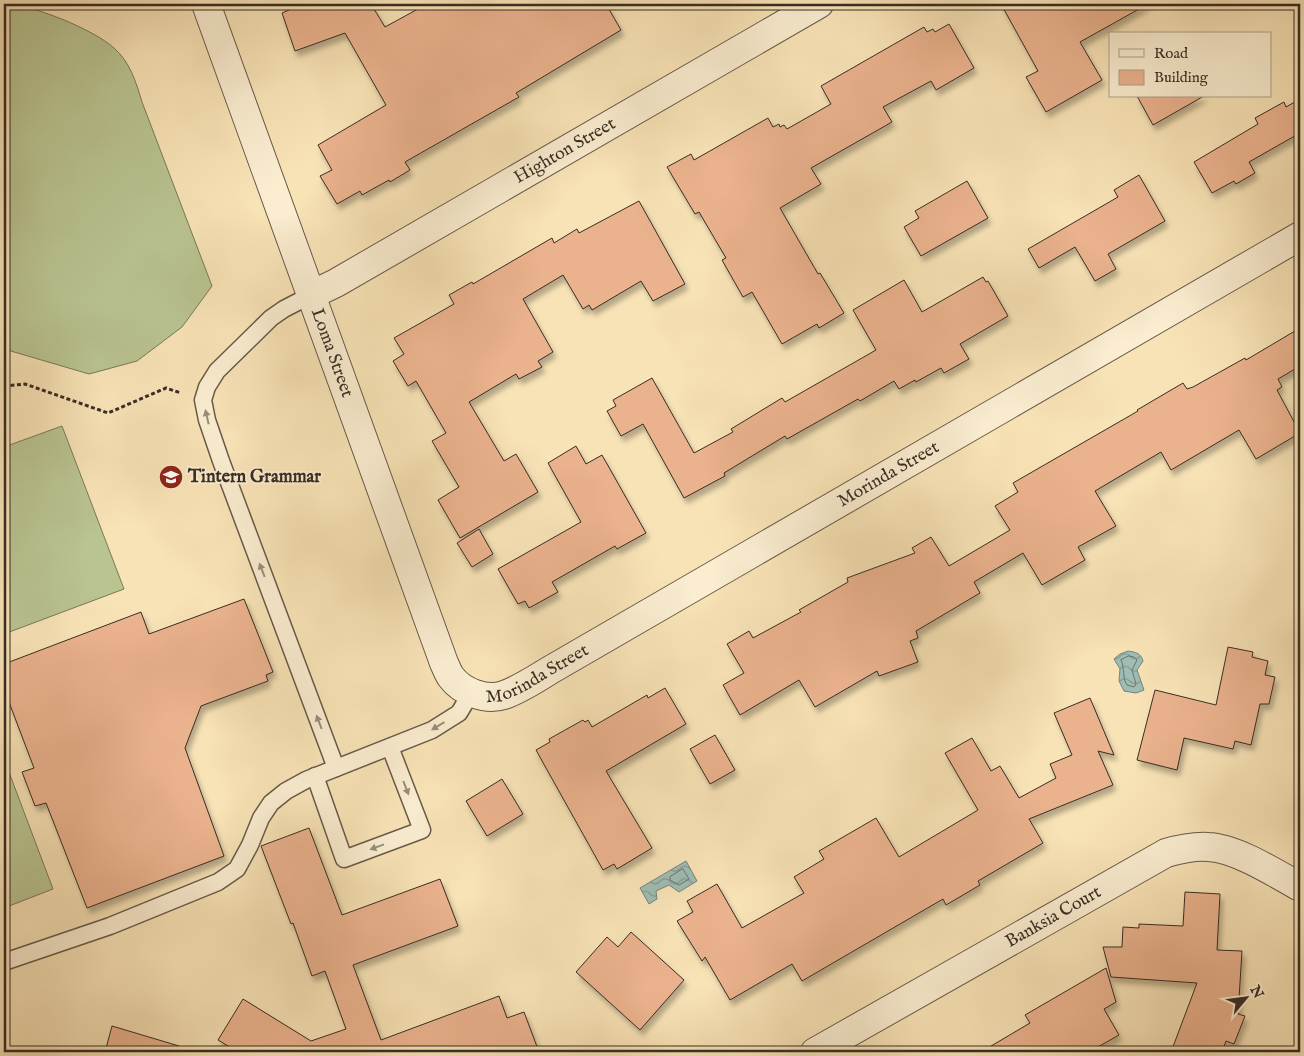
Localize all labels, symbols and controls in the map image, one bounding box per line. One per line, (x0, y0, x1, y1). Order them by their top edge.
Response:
legend (1109, 32, 1272, 98)
text: Road (1154, 44, 1189, 63)
text: Building (1154, 68, 1209, 87)
street label: Highton Street (510, 112, 620, 189)
street label: Loma Street (305, 305, 359, 401)
one-way arrow (203, 410, 211, 425)
street label: Morinda Street (834, 436, 943, 513)
school or university icon: Tintern Grammar (158, 464, 184, 490)
place label: Tintern Grammar (187, 466, 321, 489)
one-way arrow (258, 562, 266, 577)
street label: Morinda Street (485, 639, 593, 709)
one-way arrow (315, 714, 323, 729)
one-way arrow (431, 722, 444, 731)
one-way arrow (402, 781, 410, 796)
one-way arrow (369, 844, 384, 851)
street label: Banksia Court (1001, 881, 1105, 953)
north arrow (1222, 974, 1272, 1024)
text: N (1245, 982, 1267, 1002)

